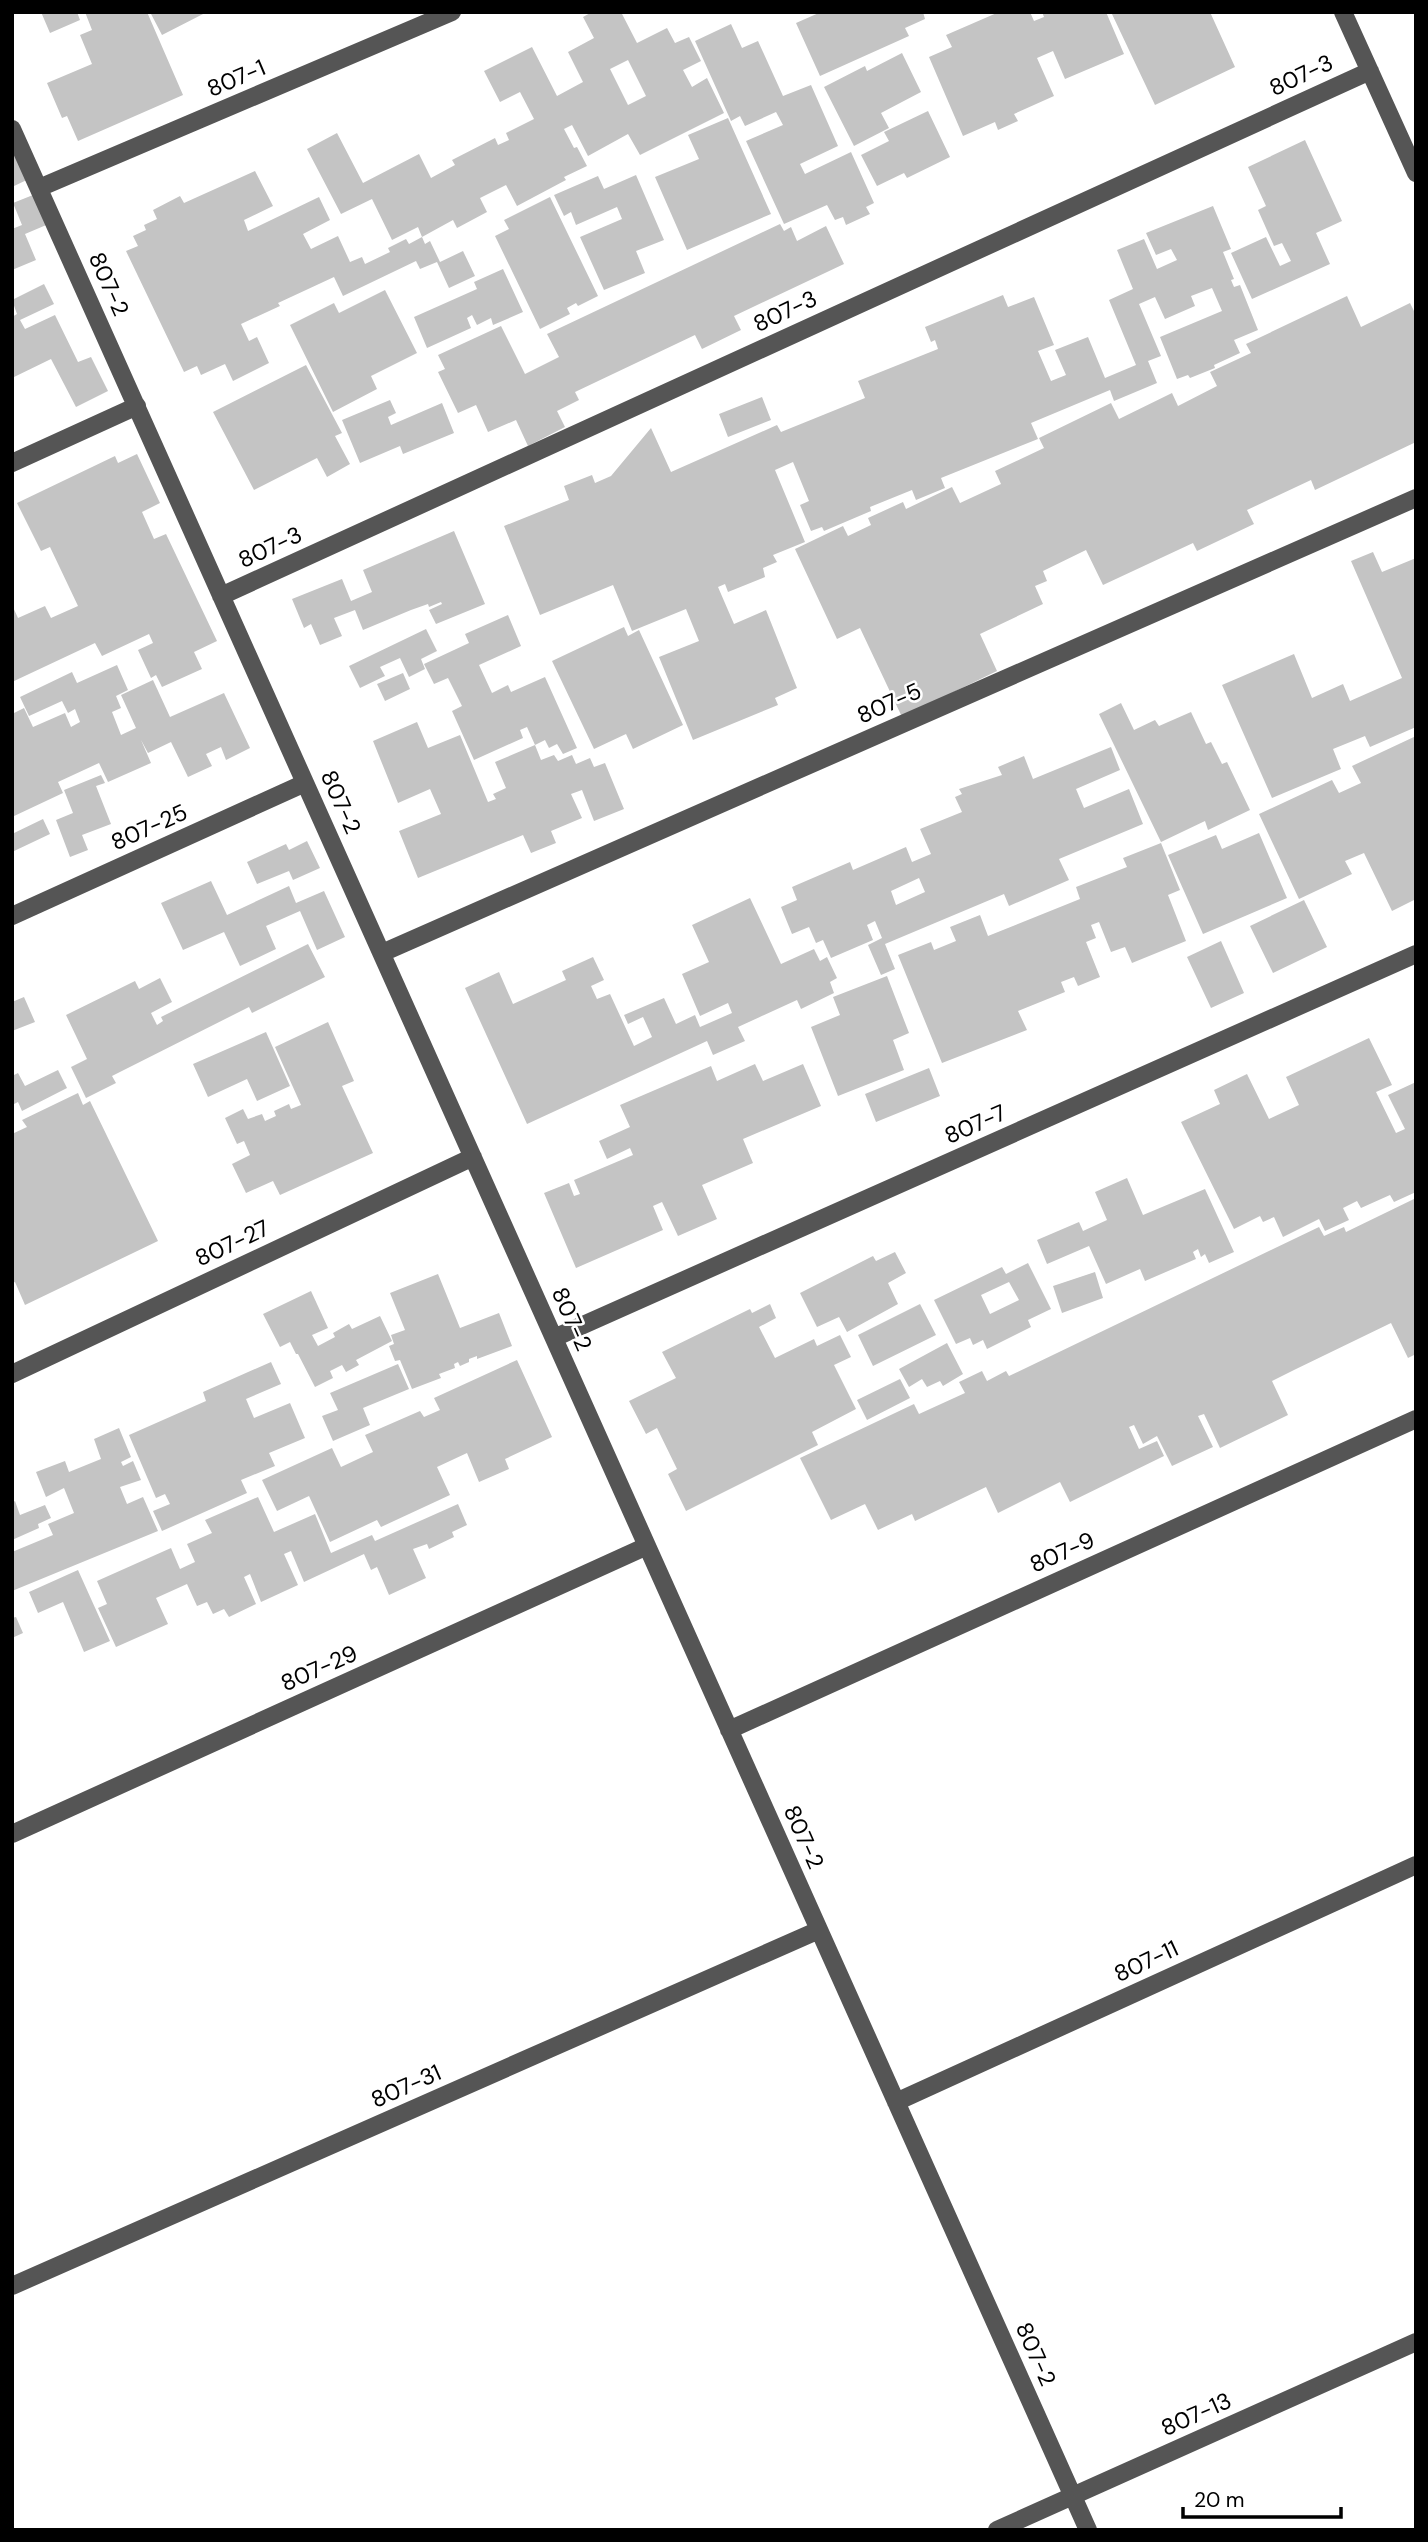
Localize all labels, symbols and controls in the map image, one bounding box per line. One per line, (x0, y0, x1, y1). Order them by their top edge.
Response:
street label: 807-3 (1264, 47, 1338, 103)
street label: 807-1 (202, 52, 270, 104)
street label: 807-2 (82, 247, 136, 321)
street label: 807-3 (748, 283, 822, 339)
street label: 807-3 (233, 519, 307, 575)
street label: 807-5 (852, 676, 926, 730)
street label: 807-2 (314, 765, 368, 839)
street label: 807-25 (106, 797, 192, 857)
street label: 807-7 (940, 1097, 1010, 1151)
street label: 807-27 (190, 1213, 274, 1273)
street label: 807-2 (545, 1282, 599, 1356)
street label: 807-9 (1025, 1525, 1099, 1579)
street label: 807-29 (276, 1638, 362, 1698)
street label: 807-2 (777, 1800, 831, 1874)
street label: 807-11 (1109, 1933, 1183, 1989)
street label: 807-31 (366, 2057, 446, 2115)
street label: 807-2 (1009, 2317, 1063, 2391)
street label: 807-13 (1156, 2385, 1236, 2443)
scale bar (1183, 2476, 1340, 2520)
text: 20 m (1194, 2486, 1245, 2514)

